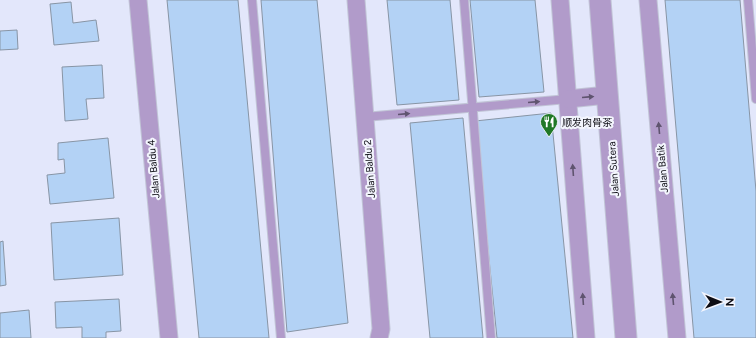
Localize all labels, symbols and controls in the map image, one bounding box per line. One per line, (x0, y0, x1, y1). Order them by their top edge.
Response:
one-way arrow (582, 93, 594, 100)
one-way arrow (528, 98, 540, 105)
one-way arrow (398, 111, 410, 117)
restaurant icon: 顺发肉骨茶 (539, 112, 559, 137)
place label: 顺发肉骨茶 (562, 116, 613, 129)
one-way arrow (655, 122, 662, 134)
street label: Jalan Baldu 4 (144, 139, 163, 199)
street label: Jalan Baldu 2 (361, 139, 378, 199)
street label: Jalan Sutera (605, 141, 622, 197)
street label: Jalan Batik (654, 144, 671, 193)
one-way arrow (570, 163, 577, 176)
north arrow (700, 282, 740, 322)
one-way arrow (580, 293, 587, 305)
one-way arrow (670, 293, 677, 305)
text: N (723, 298, 736, 307)

